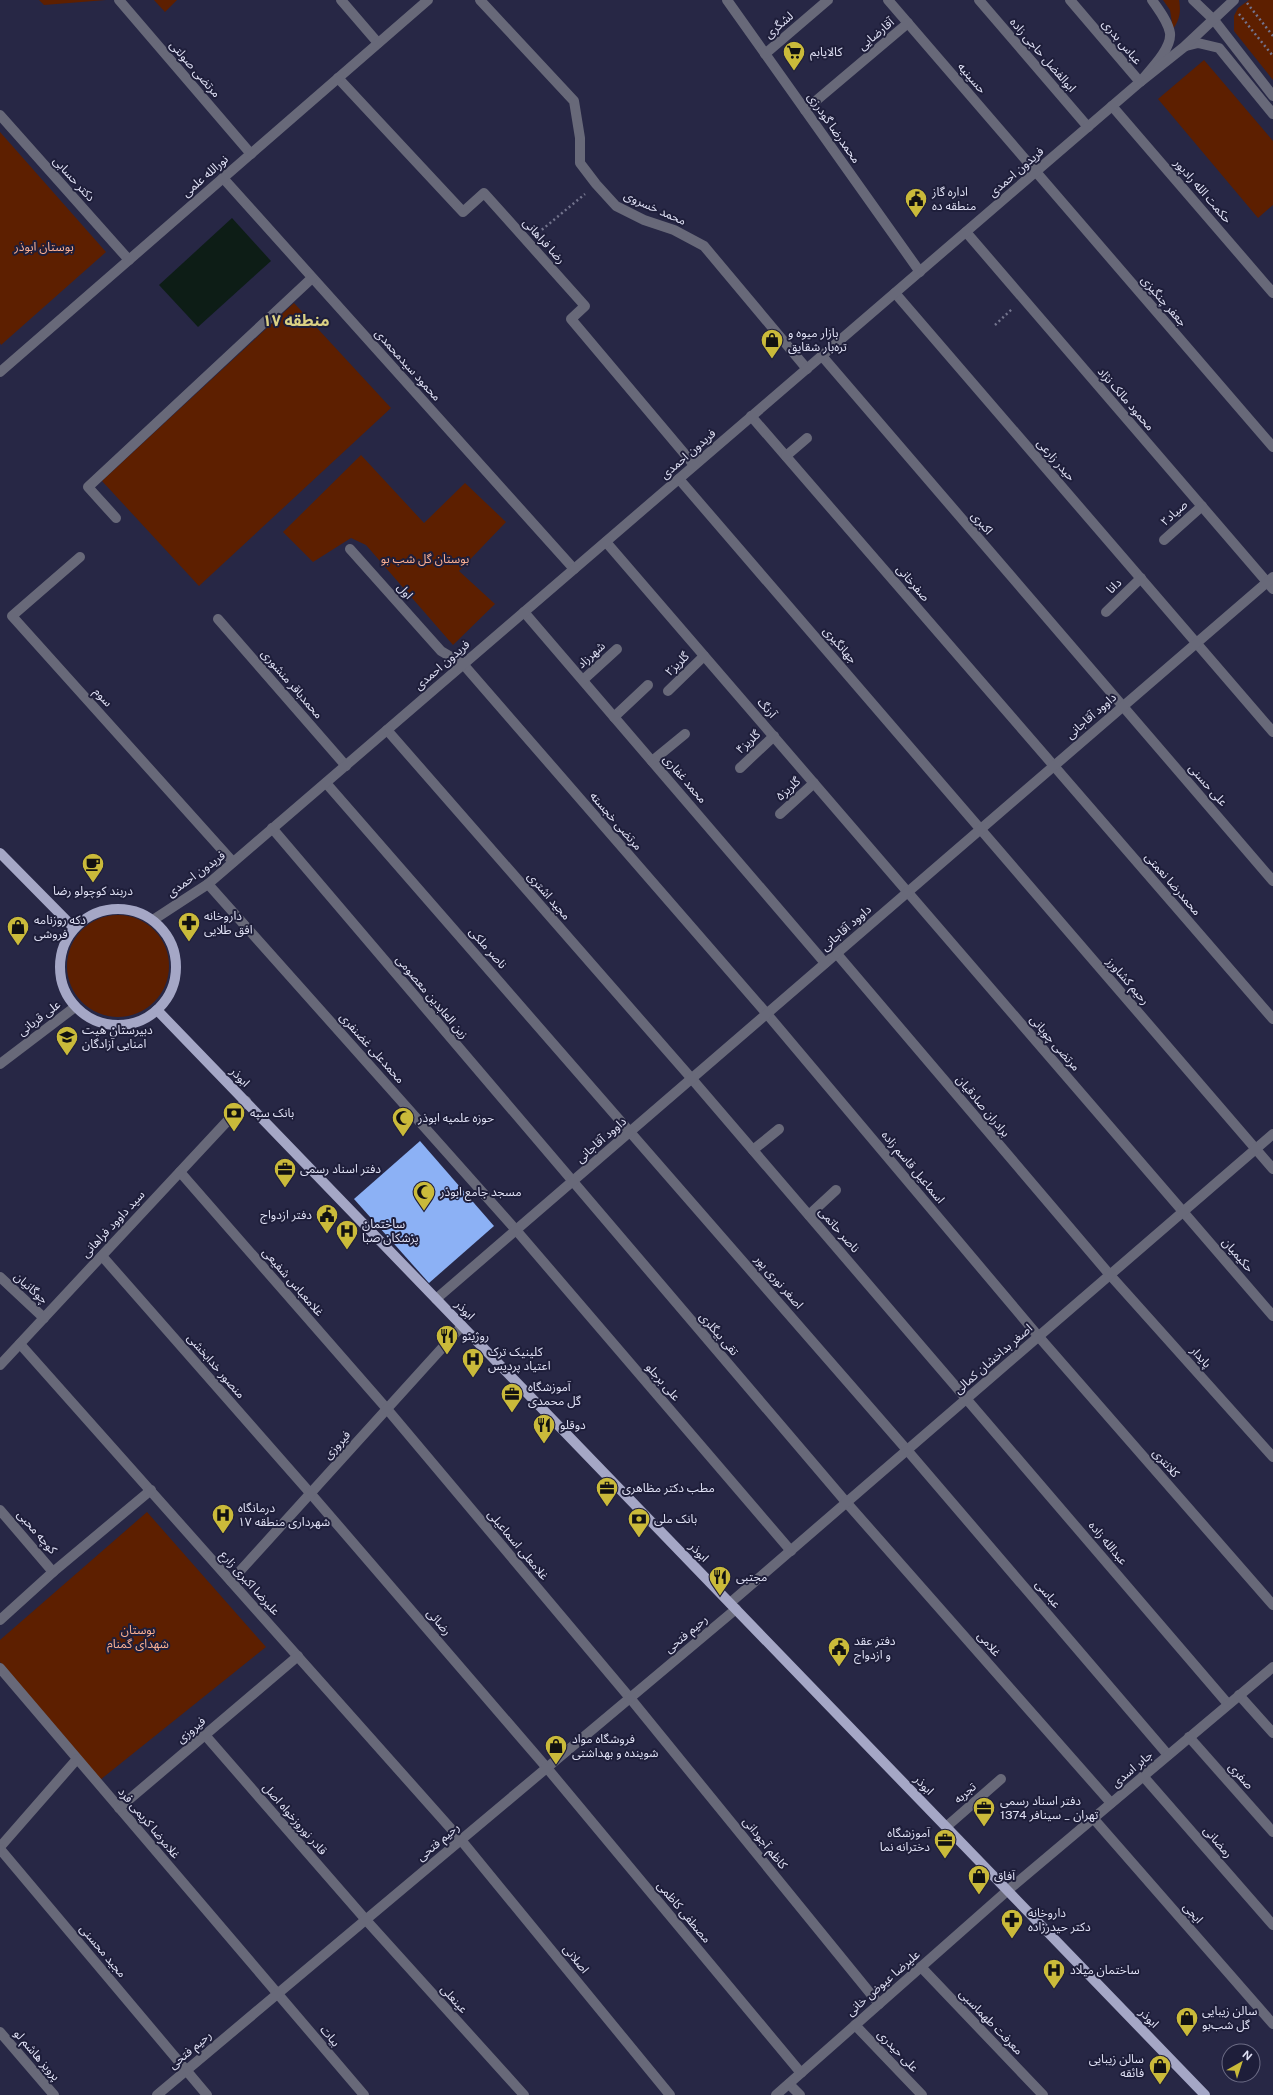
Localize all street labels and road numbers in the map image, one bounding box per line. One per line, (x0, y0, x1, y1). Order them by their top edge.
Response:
street label: لشگری (762, 9, 796, 41)
street label: آقارضایی (855, 15, 897, 53)
street label: ابوالفضل حاجی زاده (1007, 15, 1079, 95)
street label: عباس بدری (1099, 17, 1145, 67)
street label: مرتضی صولتی (167, 38, 223, 100)
street label: حسینیه (955, 60, 989, 96)
street label: محمدرضا گودرزی (805, 90, 863, 166)
street label: فریدون احمدی (986, 144, 1047, 200)
street label: نورالله علمی (179, 152, 231, 200)
street label: دکتر حسابی (50, 154, 98, 205)
street label: حکمت الله رادپور (1170, 155, 1235, 227)
street label: محمد خسروی (622, 188, 688, 228)
street label: رضا فراهانی (520, 215, 568, 267)
street label: جعفر چنگیزی (1137, 273, 1190, 330)
street label: محمود سیدمحمدی (372, 326, 444, 404)
street label: محمود مالک نژاد (1095, 365, 1157, 433)
street label: فریدون احمدی (658, 426, 719, 482)
street label: حیدر زارعی (1034, 436, 1078, 484)
street label: صیاد۲ (1158, 497, 1191, 529)
street label: اکبری (968, 509, 996, 537)
street label: صفرخانی (893, 562, 933, 604)
street label: دانا (1104, 575, 1125, 596)
street label: اول (394, 580, 416, 602)
street label: جهانگیری (820, 624, 860, 666)
street label: فریدون احمدی (412, 637, 473, 693)
street label: شهرزاد (574, 639, 608, 671)
street label: محمدباقر منشوری (258, 647, 326, 721)
street label: گلریز۲ (662, 648, 693, 679)
street label: سوم (89, 685, 115, 711)
street label: داوود آقاجانی (1063, 690, 1119, 742)
street label: آرنگ (755, 695, 780, 721)
street label: گلریز۴ (733, 727, 764, 757)
street label: محمد غفاری (660, 752, 710, 806)
street label: علی حسنی (1186, 761, 1230, 809)
street label: گلریز۵ (773, 774, 804, 804)
street label: مرتضی خجسته (587, 789, 645, 853)
street label: فریدون احمدی (164, 848, 228, 900)
street label: محمدرضا نعمتی (1142, 850, 1204, 918)
street label: مجید اشتری (525, 869, 573, 923)
street label: داوود آقاجانی (818, 902, 874, 954)
street label: ناصر ملکی (466, 925, 510, 971)
street label: زین العابدین معصومی (393, 952, 471, 1042)
street label: رحیم کشاورز (1102, 954, 1152, 1009)
street label: علی قربانی (15, 997, 63, 1039)
street label: محمدعلی غضنفری (337, 1010, 407, 1086)
street label: مرتضی چوپانی (1026, 1012, 1083, 1074)
street label: ابوذر (227, 1064, 253, 1090)
street label: برادران صادقیان (953, 1072, 1013, 1140)
street label: داوود آقاجانی (573, 1114, 629, 1166)
street label: اسماعیل قاسم زاده (877, 1128, 947, 1207)
street label: سید داوود فراهانی (78, 1188, 148, 1260)
street label: ناصر حاتمی (816, 1205, 862, 1255)
street label: حکیمیان (1219, 1235, 1257, 1275)
street label: غلامعباس شفیعی (260, 1245, 326, 1319)
street label: اصغر نوری پور (750, 1252, 806, 1313)
street label: چوگانیان (11, 1269, 51, 1308)
street label: ابوذر (452, 1297, 478, 1323)
street label: تقی بیگلری (696, 1310, 742, 1359)
street label: اصغر بداخشان کمالی (951, 1321, 1035, 1397)
street label: منصور خدابخشی (184, 1331, 248, 1401)
street label: پایدار (1186, 1343, 1214, 1371)
street label: علی برجلو (643, 1360, 683, 1404)
street label: فیروزی (321, 1428, 353, 1462)
street label: کلانتری (1150, 1446, 1183, 1481)
street label: کوچه محبی (13, 1507, 60, 1558)
street label: غلامعلی اسماعیلی (485, 1507, 551, 1583)
street label: عبدالله زاده (1086, 1518, 1130, 1568)
street label: ابوذر (686, 1539, 712, 1565)
street label: علیرضا اکبری زارع (216, 1548, 283, 1619)
street label: عباسی (1032, 1577, 1064, 1611)
street label: رضائی (424, 1606, 454, 1638)
street label: رحیم فتحی (662, 1612, 711, 1657)
street label: غلامی (974, 1629, 1004, 1659)
street label: فیروزی (174, 1714, 208, 1746)
street label: جابر اسدی (1109, 1748, 1155, 1790)
street label: صفری (1226, 1760, 1257, 1792)
street label: ابوذر (911, 1772, 937, 1798)
street label: تجربه (951, 1779, 979, 1806)
street label: قادر نوروزخواه اصل (260, 1780, 330, 1858)
street label: غلامرضا کریمی فرد (115, 1785, 183, 1861)
street label: کاظم آجودانی (738, 1814, 791, 1874)
street label: رحیم فتحی (414, 1820, 463, 1865)
street label: رمضانی (1201, 1823, 1235, 1861)
street label: مصطفی کاظمی (654, 1878, 714, 1946)
street label: ایجی (1180, 1900, 1206, 1926)
street label: مجید محسنی (77, 1922, 129, 1980)
street label: اصلانی (560, 1942, 592, 1976)
street label: علیرضا عیوض خانی (843, 1947, 923, 2019)
street label: عینعلی (438, 1982, 470, 2016)
street label: معرفت طهماسبی (956, 1986, 1026, 2058)
street label: ابوذر (1136, 2005, 1162, 2031)
street label: بیات (317, 2023, 343, 2049)
street label: پرویز هاشم لو (9, 2027, 63, 2085)
street label: علی حیدری (875, 2027, 921, 2075)
street label: رحیم فتحی (166, 2028, 215, 2073)

